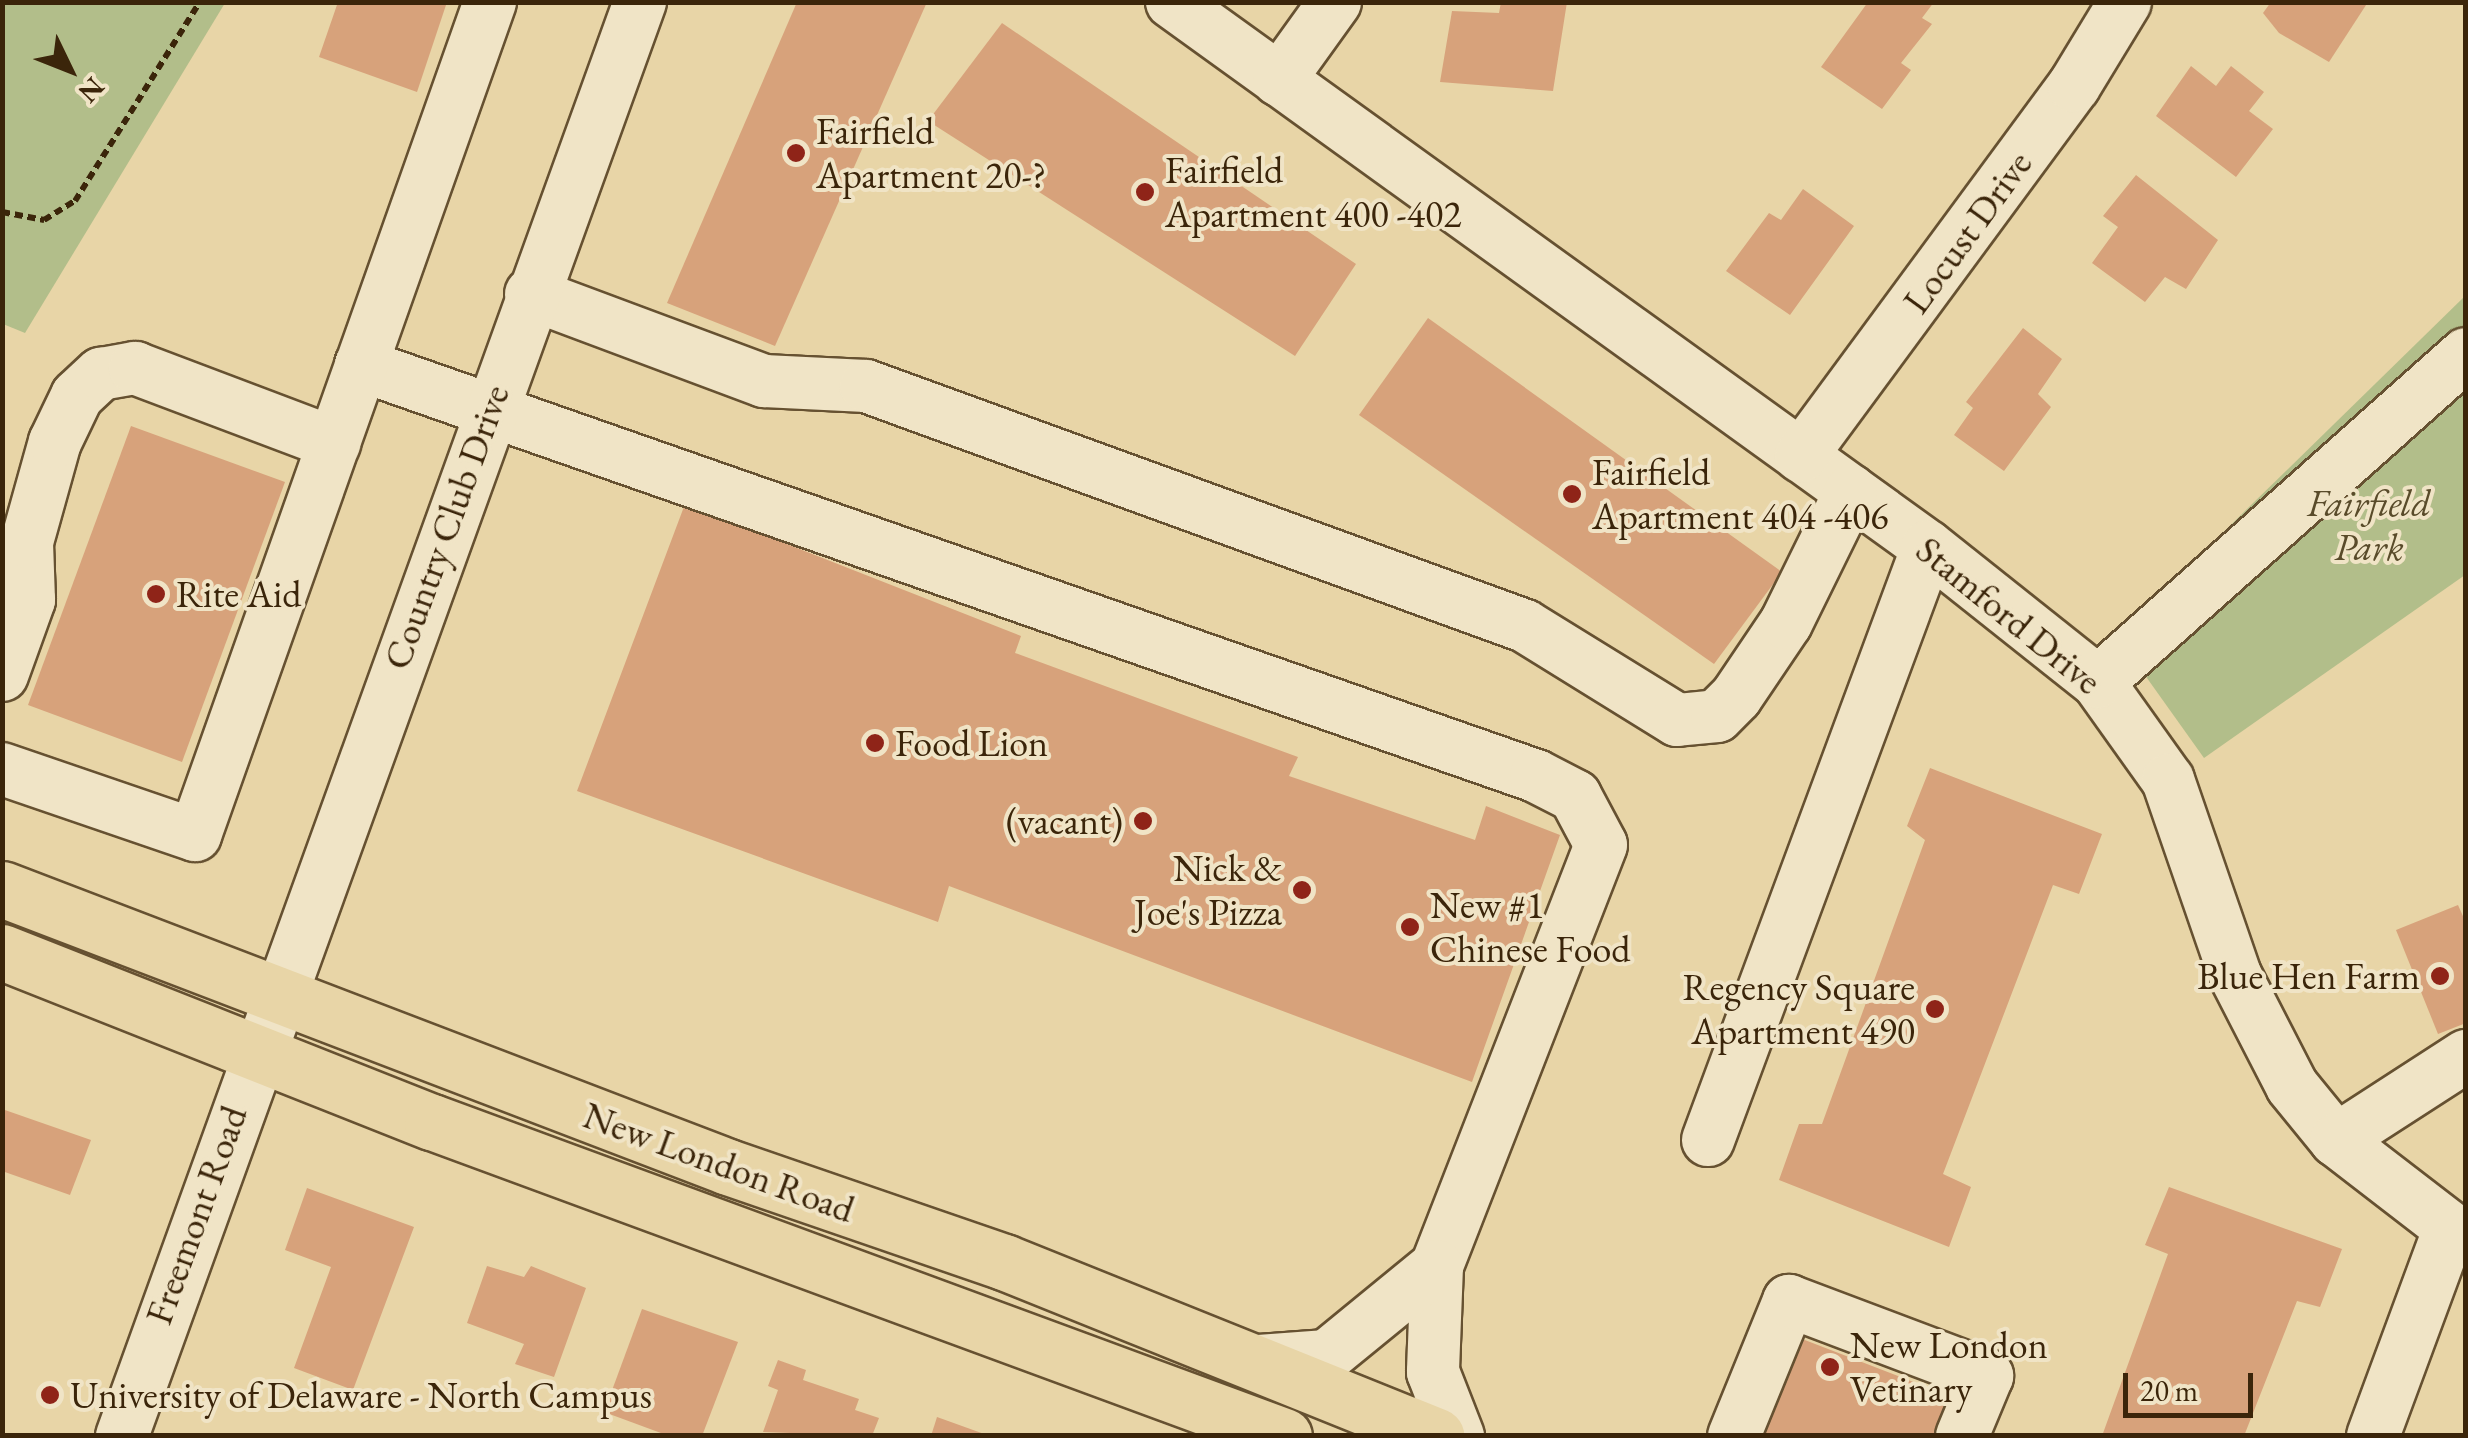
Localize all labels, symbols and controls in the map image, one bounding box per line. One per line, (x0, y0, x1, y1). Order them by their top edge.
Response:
north arrow (20, 20, 120, 120)
text: N (71, 70, 113, 111)
place label: Fairfield Apartment 20-? (816, 108, 1046, 198)
marker: Fairfield Apartment 20-? (785, 142, 807, 164)
street label: Locust Drive (1893, 142, 2041, 322)
place label: Fairfield Apartment 400 -402 (1165, 147, 1461, 236)
marker: Fairfield Apartment 400 -402 (1134, 181, 1156, 203)
street label: Country Club Drive (373, 379, 519, 675)
place label: Fairfield Apartment 404 -406 (1592, 449, 1888, 538)
park label: Fairfield Park (2307, 480, 2431, 570)
marker: Fairfield Apartment 404 -406 (1561, 483, 1583, 505)
street label: Stamford Drive (1907, 526, 2111, 704)
place label: Rite Aid (176, 571, 302, 617)
marker: Rite Aid (145, 583, 167, 605)
place label: Food Lion (895, 720, 1048, 766)
marker: Food Lion (864, 732, 886, 754)
place label: (vacant) (1006, 798, 1123, 844)
marker: (vacant) (1132, 810, 1154, 832)
place label: Nick & Joe's Pizza (1134, 845, 1282, 934)
marker: Nick & Joe's Pizza (1291, 879, 1313, 901)
place label: New #1 Chinese Food (1430, 882, 1631, 972)
marker: New #1 Chinese Food (1399, 916, 1421, 938)
place label: Blue Hen Farm (2197, 953, 2420, 999)
place label: Regency Square Apartment 490 (1683, 964, 1915, 1054)
marker: Blue Hen Farm (2429, 965, 2451, 987)
marker: Regency Square Apartment 490 (1924, 998, 1946, 1020)
street label: New London Road (577, 1092, 861, 1232)
street label: Freemont Road (135, 1100, 257, 1330)
place label: New London Vetinary (1850, 1322, 2048, 1412)
scale bar (2128, 1353, 2258, 1415)
marker: New London Vetinary (1819, 1356, 1841, 1378)
text: 20 m (2140, 1371, 2198, 1410)
place label: University of Delaware - North Campus (70, 1372, 652, 1418)
marker: University of Delaware - North Campus (39, 1384, 61, 1406)

